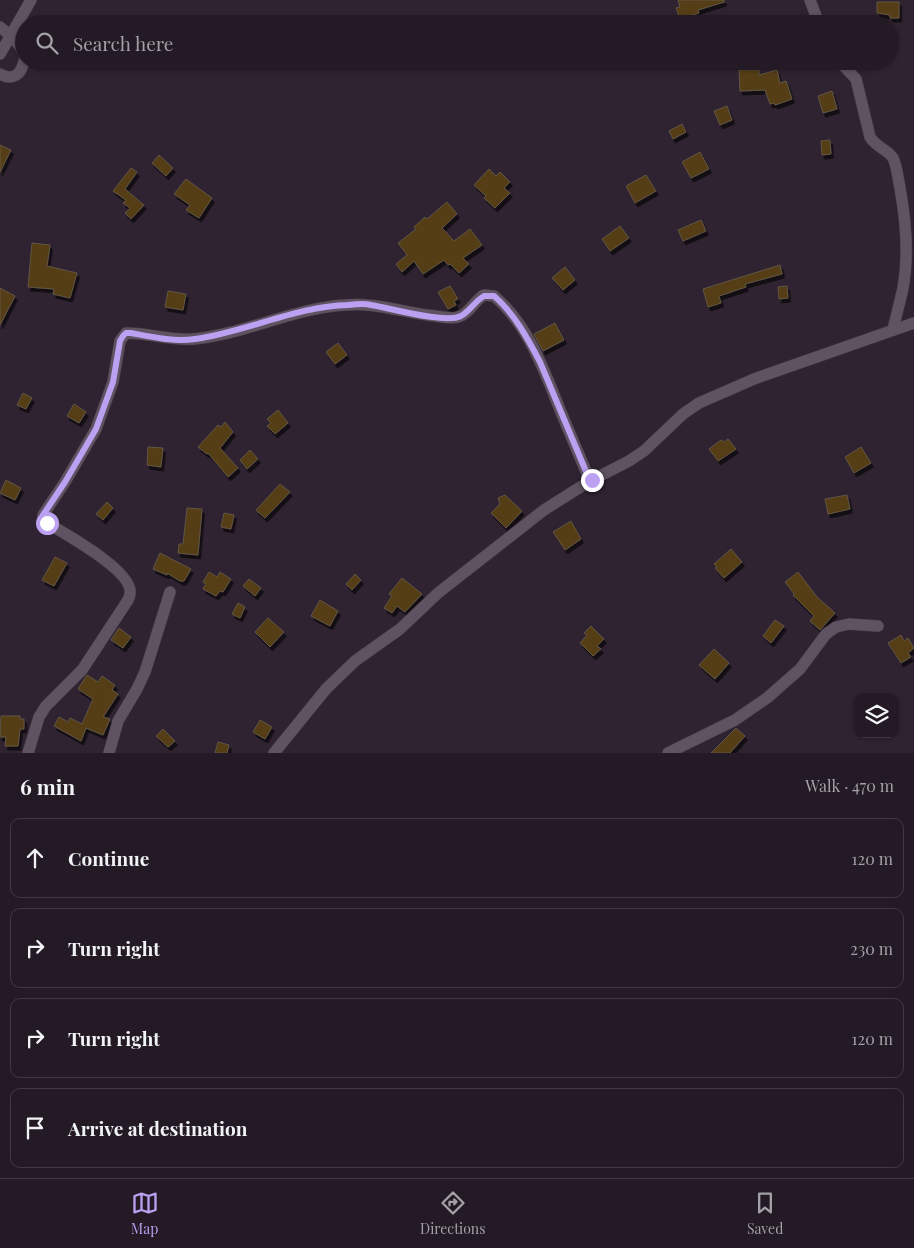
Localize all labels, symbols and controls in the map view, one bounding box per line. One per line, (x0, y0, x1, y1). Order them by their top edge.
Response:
search box (15, 15, 899, 70)
icon: search (33, 29, 61, 57)
text: Search here (73, 30, 173, 56)
route end (581, 469, 604, 492)
route start (36, 512, 59, 535)
map controls (854, 693, 899, 738)
button: layers (854, 693, 899, 738)
text: 6 min (20, 772, 75, 800)
text: Walk · 470 m (805, 775, 894, 796)
icon: ahead (21, 844, 49, 872)
text: Continue (68, 845, 149, 871)
text: 120 m (852, 848, 893, 869)
icon: right (21, 934, 49, 962)
text: Turn right (68, 935, 160, 961)
text: 230 m (850, 938, 893, 959)
icon: right (21, 1024, 49, 1052)
text: Turn right (68, 1025, 160, 1051)
text: 120 m (852, 1028, 893, 1049)
icon: arrive (21, 1114, 49, 1142)
text: Arrive at destination (68, 1115, 248, 1141)
tab: Map (131, 1189, 159, 1238)
tab: Directions (420, 1189, 486, 1238)
tab: Saved (747, 1189, 783, 1238)

